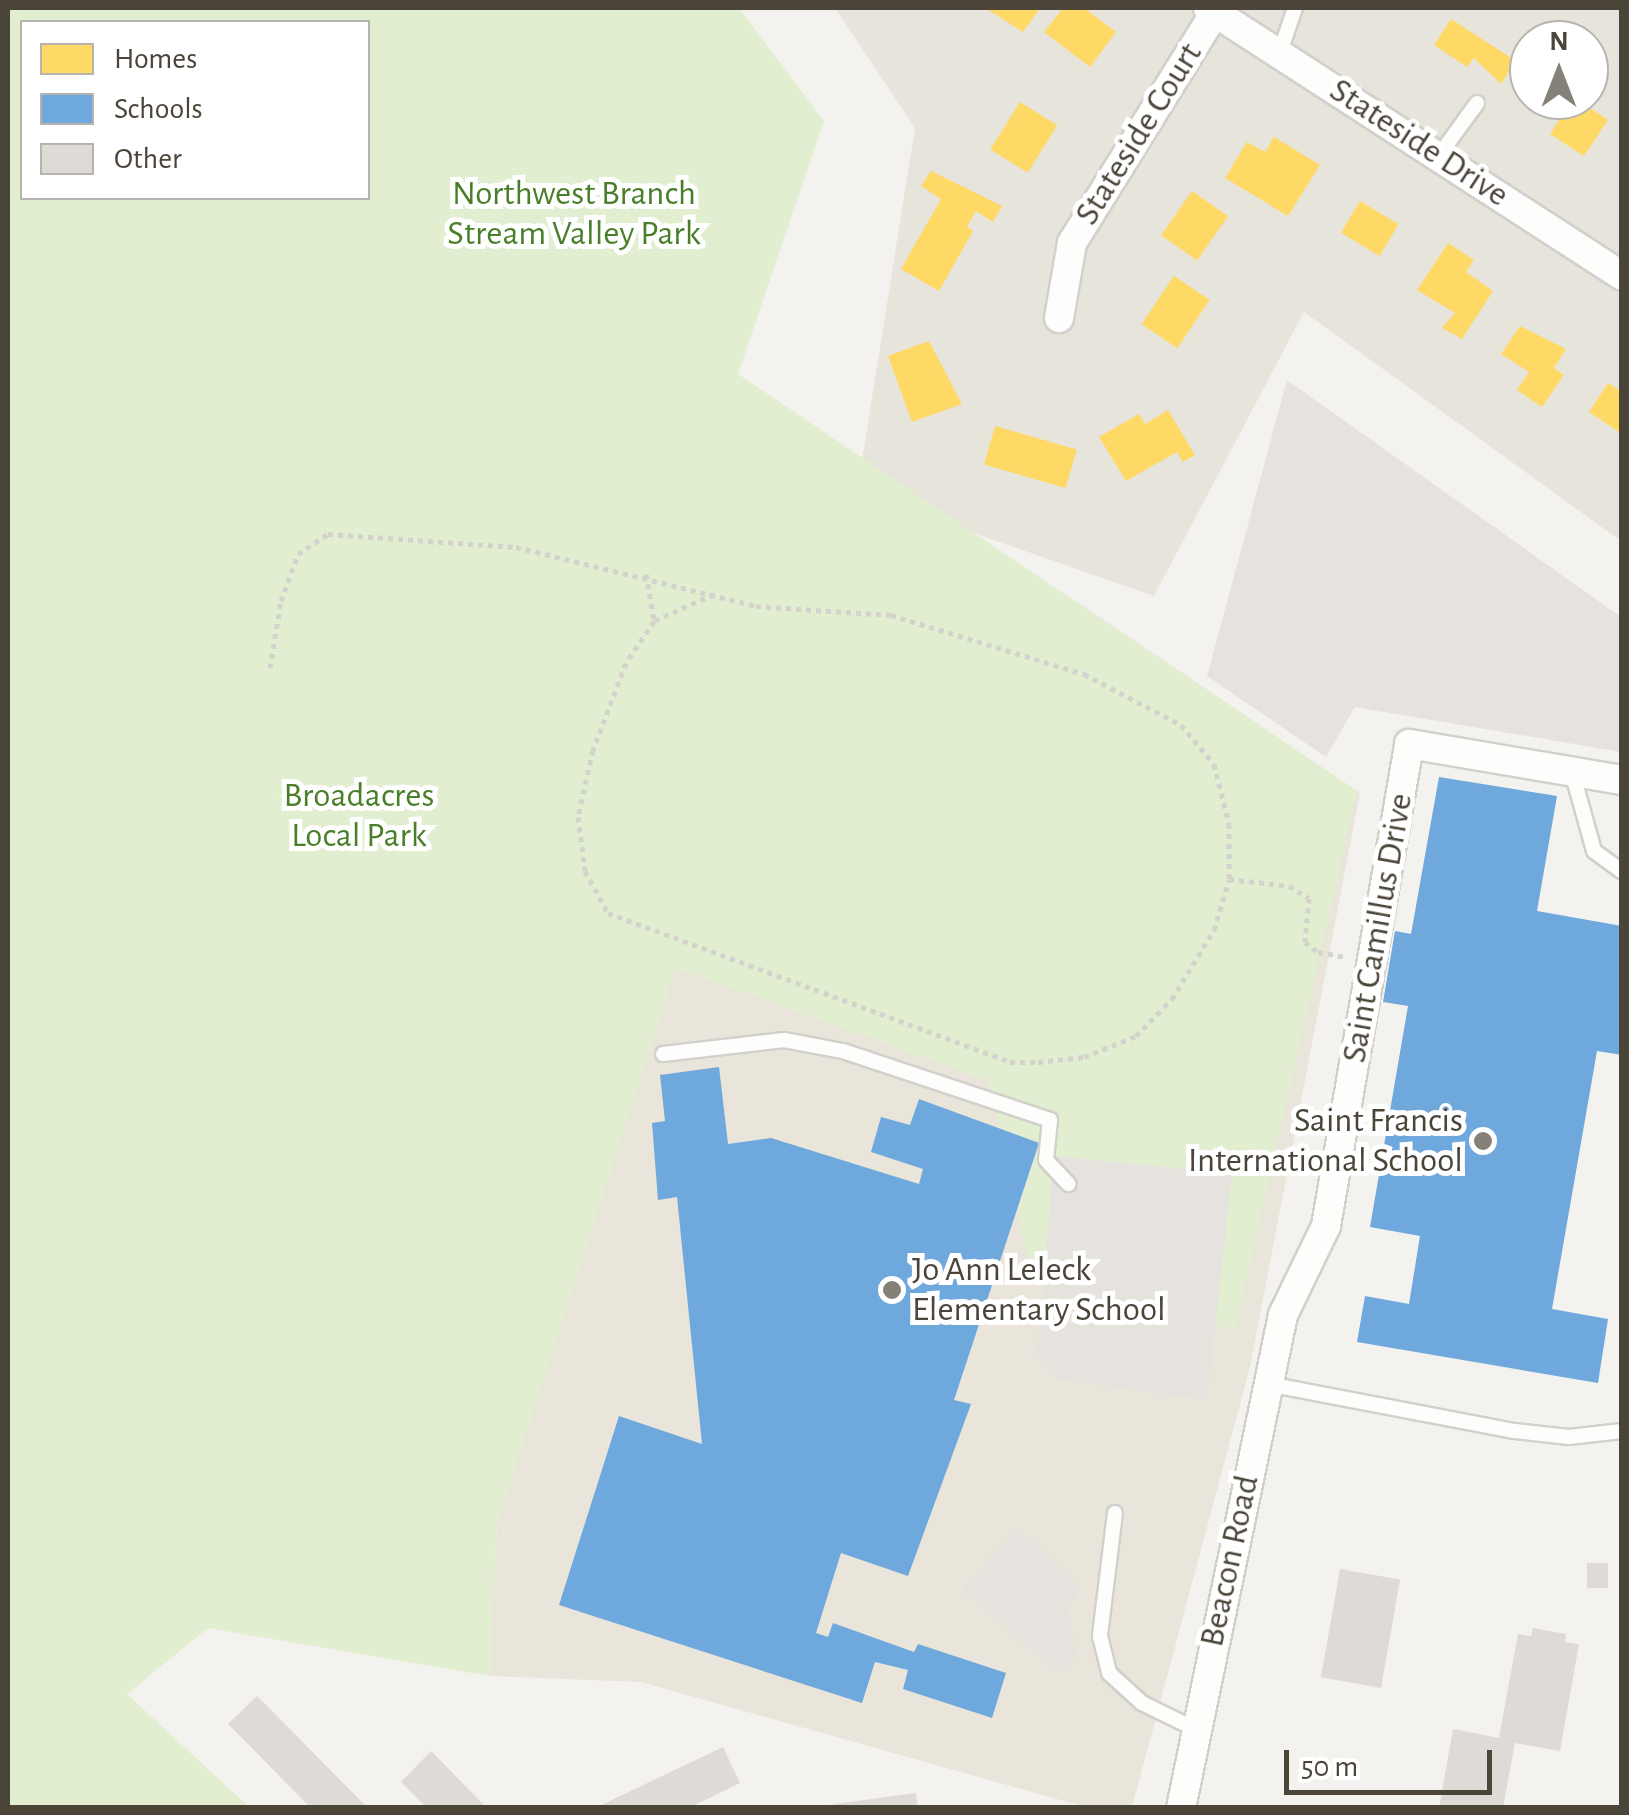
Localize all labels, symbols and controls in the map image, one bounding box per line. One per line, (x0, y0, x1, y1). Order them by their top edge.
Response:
legend (20, 20, 370, 200)
north arrow (1509, 20, 1609, 120)
text: N (1549, 28, 1569, 56)
street label: Stateside Court (1066, 35, 1212, 233)
text: Homes (114, 44, 197, 74)
street label: Stateside Drive (1322, 70, 1516, 216)
text: Schools (114, 94, 203, 124)
text: Other (114, 144, 182, 174)
park label: Northwest Branch Stream Valley Park (447, 173, 701, 255)
park label: Broadacres Local Park (284, 775, 434, 857)
street label: Saint Camillus Drive (1334, 790, 1422, 1066)
place label: Saint Francis International School (1188, 1100, 1463, 1182)
marker: Saint Francis International School (1472, 1130, 1494, 1152)
place label: Jo Ann Leleck Elementary School (912, 1249, 1166, 1331)
marker: Jo Ann Leleck Elementary School (881, 1279, 903, 1301)
street label: Beacon Road (1191, 1471, 1269, 1651)
scale bar (1289, 1730, 1496, 1792)
text: 50 m (1301, 1752, 1358, 1782)

